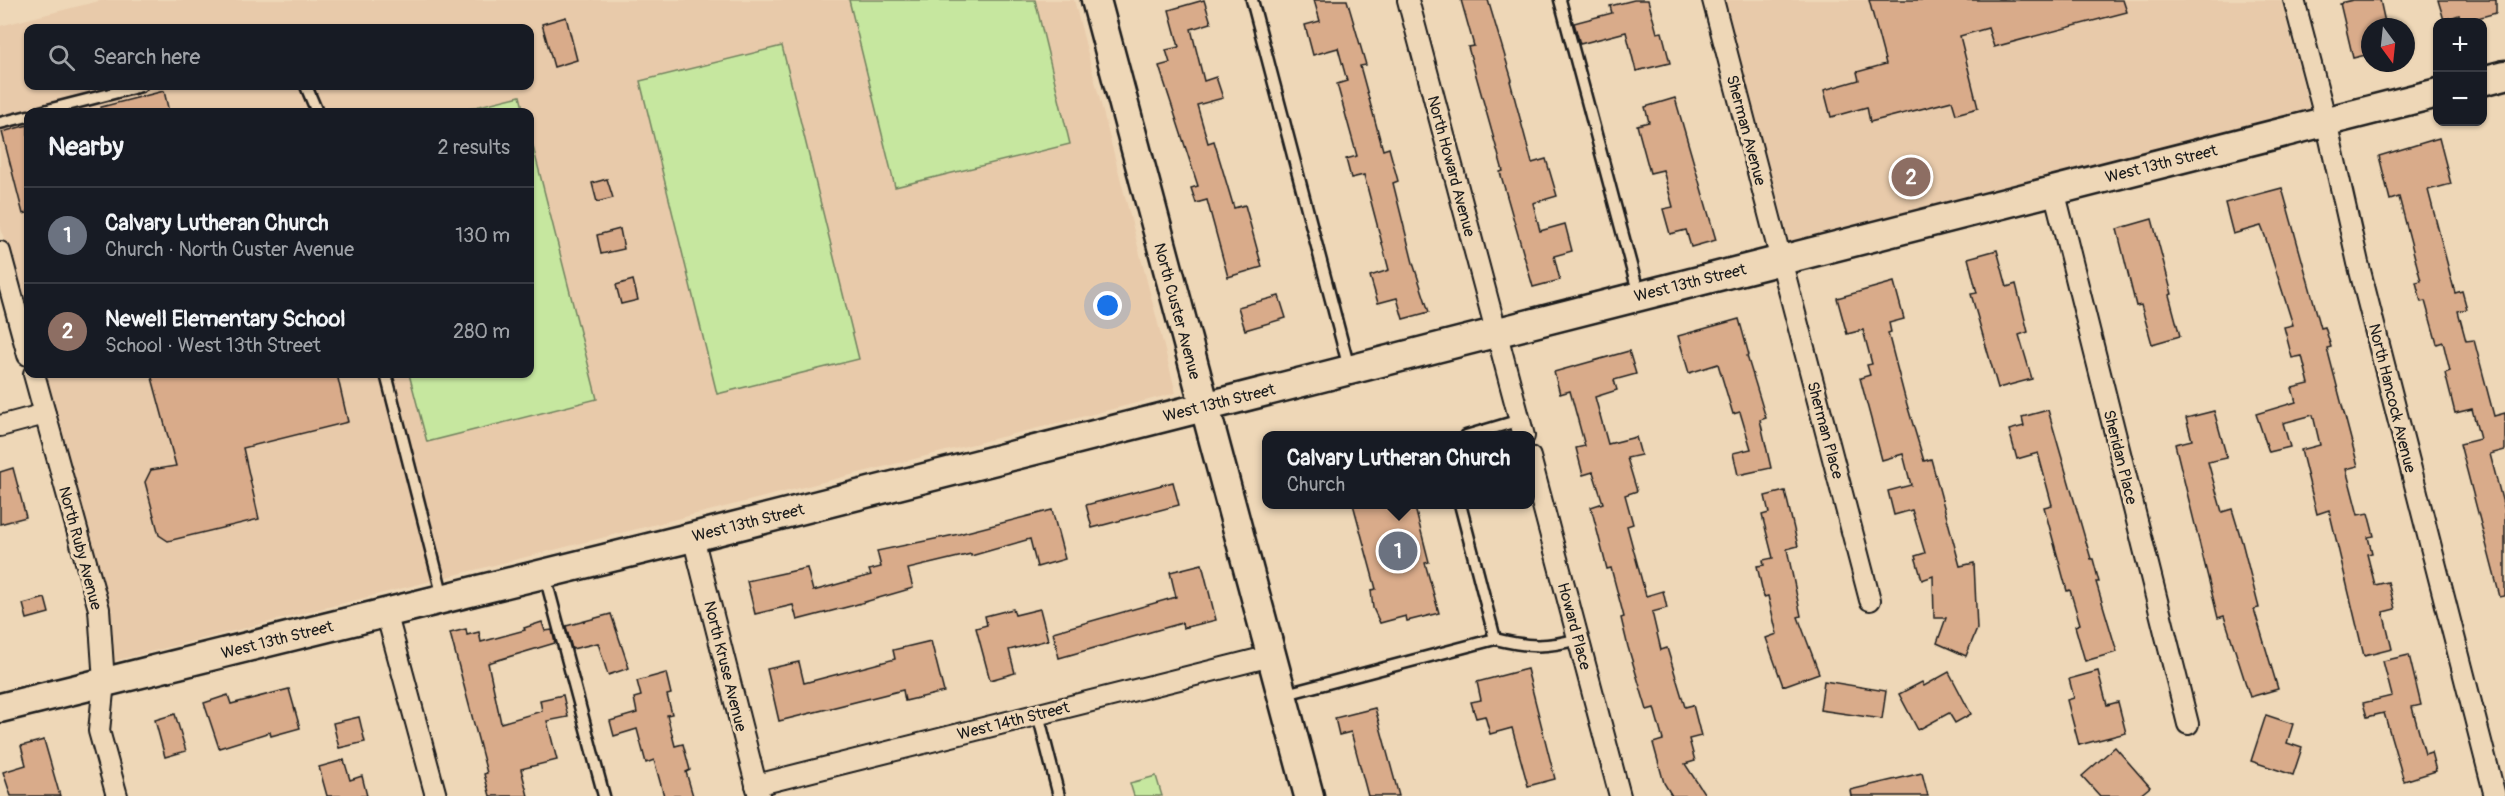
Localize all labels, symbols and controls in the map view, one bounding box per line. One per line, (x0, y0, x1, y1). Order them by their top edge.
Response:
north arrow (2361, 18, 2415, 72)
map controls (2433, 18, 2487, 126)
button: + (2433, 18, 2487, 72)
search box (24, 24, 534, 90)
icon: search (45, 41, 78, 74)
text: Search here (93, 43, 200, 71)
button: − (2433, 72, 2487, 126)
street label: Sherman Avenue (1722, 73, 1770, 188)
street label: North Howard Avenue (1423, 94, 1480, 239)
text: Nearby (48, 131, 124, 163)
text: 2 results (438, 135, 510, 160)
street label: West 13th Street (2103, 140, 2220, 188)
pin: 2 (1892, 154, 1930, 200)
text: Calvary Lutheran Church (105, 209, 329, 237)
text: 1 (64, 223, 71, 248)
text: 130 m (455, 223, 510, 248)
text: Church · North Custer Avenue (105, 237, 354, 262)
street label: North Custer Avenue (1149, 241, 1205, 382)
street label: West 13th Street (1632, 259, 1749, 307)
your location (1093, 291, 1122, 320)
text: Newell Elementary School (105, 305, 345, 333)
text: 2 (62, 319, 73, 344)
text: 280 m (453, 319, 510, 344)
street label: North Hancock Avenue (2364, 322, 2420, 475)
text: School · West 13th Street (105, 333, 321, 358)
street label: West 13th Street (1161, 379, 1278, 427)
street label: Sherman Place (1802, 379, 1848, 481)
street label: Sheridan Place (2099, 408, 2141, 507)
popup (1262, 431, 1535, 509)
text: Calvary Lutheran Church (1287, 444, 1510, 472)
text: Church (1287, 472, 1345, 497)
street label: North Ruby Avenue (54, 484, 106, 612)
street label: West 13th Street (690, 499, 807, 547)
pin: 1 (1378, 528, 1418, 574)
street label: Howard Place (1553, 580, 1595, 672)
street label: North Kruse Avenue (699, 599, 751, 734)
street label: West 13th Street (219, 616, 336, 664)
street label: West 14th Street (955, 697, 1072, 745)

